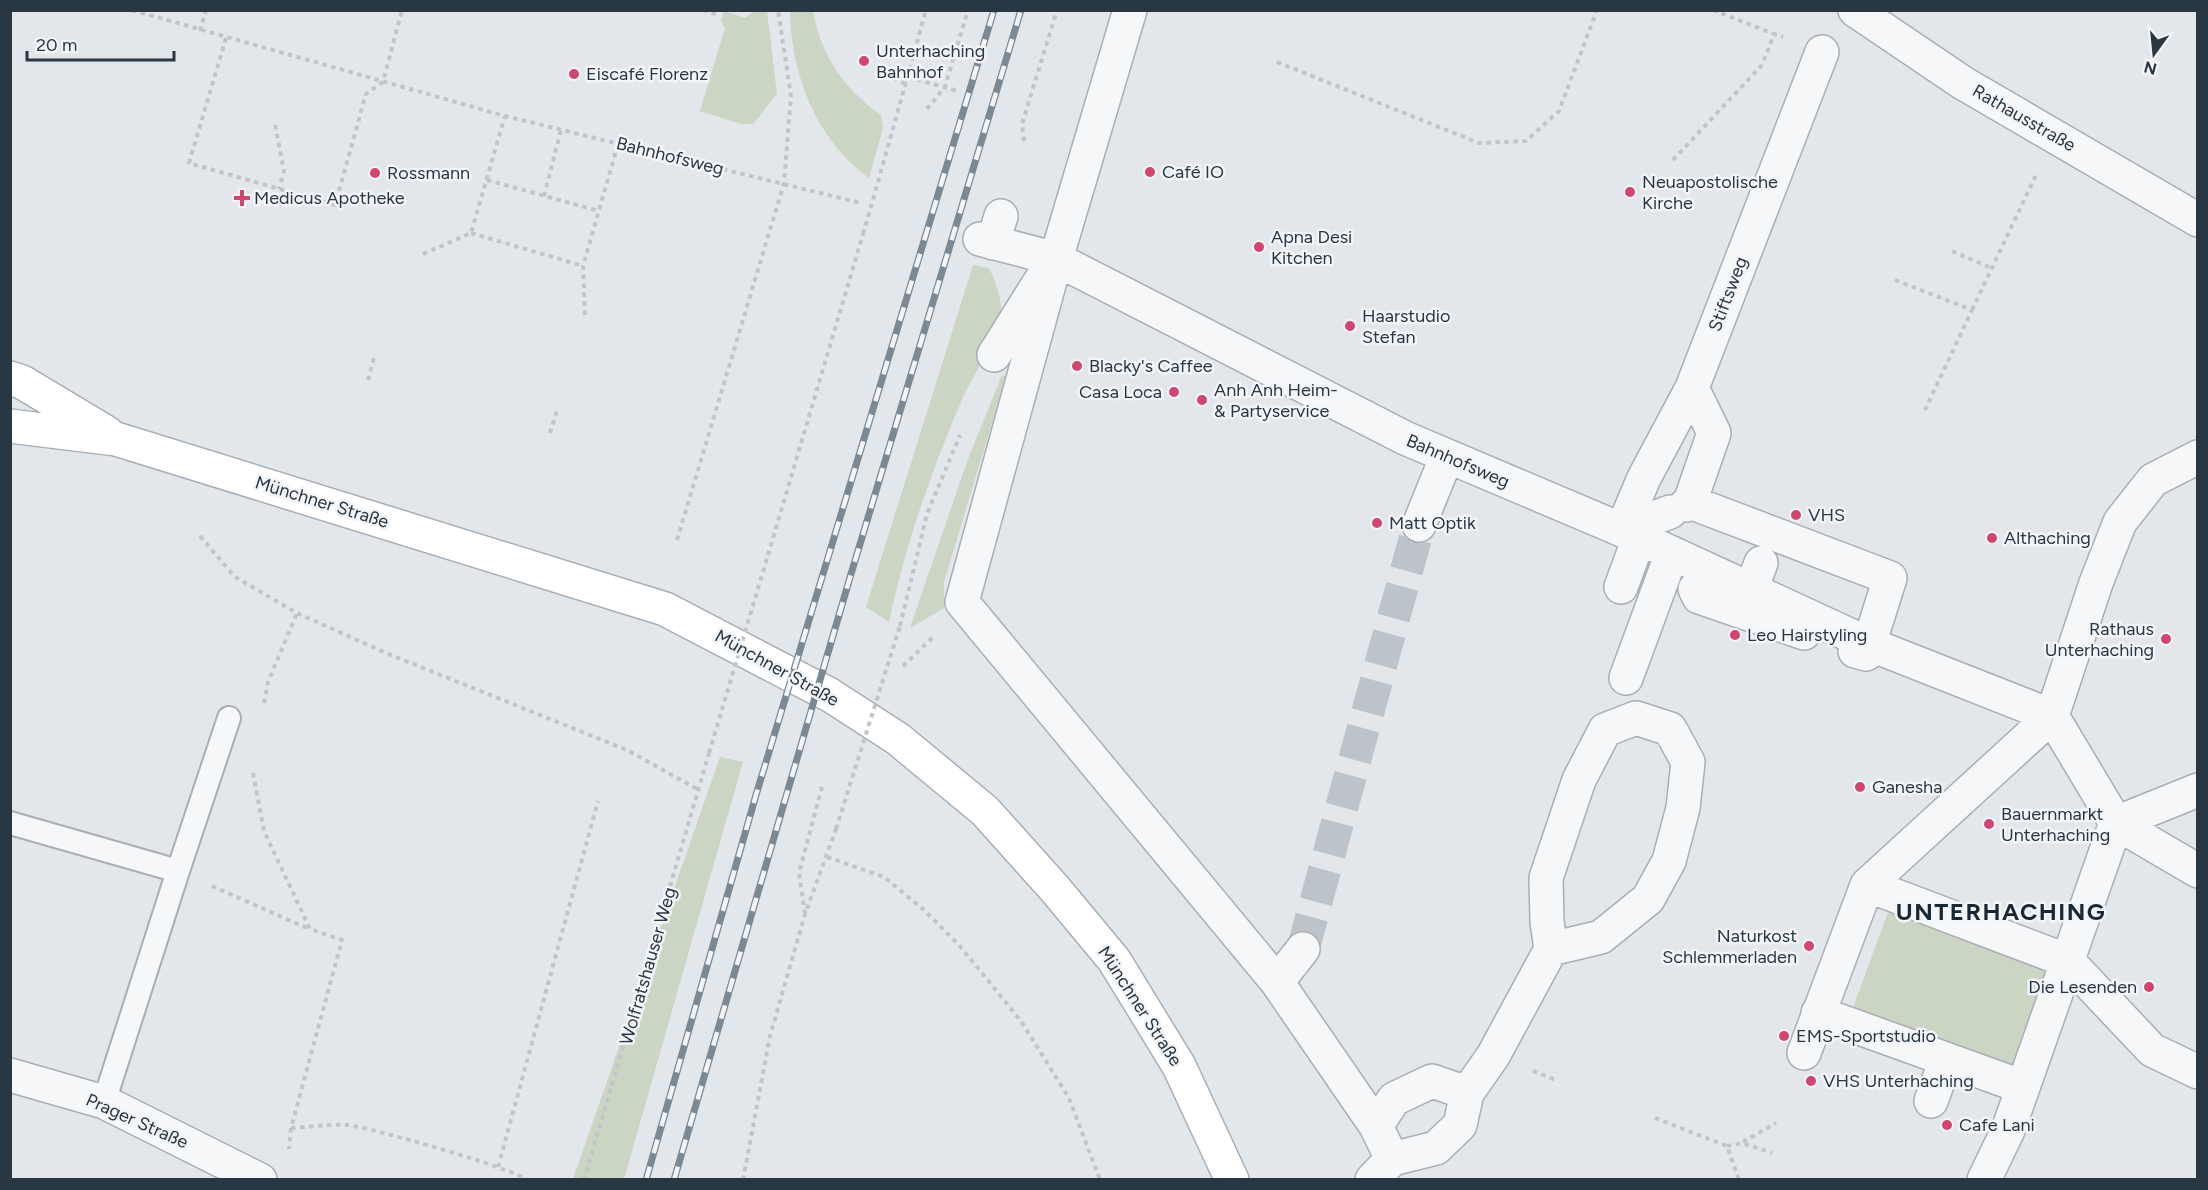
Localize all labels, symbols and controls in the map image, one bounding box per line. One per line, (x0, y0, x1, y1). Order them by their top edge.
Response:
scale bar (27, 24, 174, 62)
north arrow (2124, 24, 2184, 84)
text: 20 m (36, 34, 77, 56)
place label: Unterhaching Bahnhof (876, 40, 985, 83)
marker: Unterhaching Bahnhof (857, 54, 871, 68)
text: N (2142, 57, 2159, 79)
place label: Eiscafé Florenz (586, 63, 708, 85)
marker: Eiscafé Florenz (567, 67, 581, 81)
street label: Rathausstraße (1969, 80, 2080, 156)
street label: Bahnhofsweg (614, 132, 726, 180)
place label: Café IO (1162, 161, 1224, 183)
place label: Rossmann (387, 162, 470, 184)
marker: Café IO (1143, 165, 1157, 179)
marker: Rossmann (368, 166, 382, 180)
place label: Neuapostolische Kirche (1642, 171, 1778, 214)
marker: Neuapostolische Kirche (1623, 185, 1637, 199)
place label: Medicus Apotheke (254, 187, 405, 209)
marker: Medicus Apotheke (235, 191, 249, 205)
place label: Apna Desi Kitchen (1271, 226, 1352, 269)
marker: Apna Desi Kitchen (1252, 240, 1266, 254)
street label: Stiftsweg (1704, 254, 1752, 334)
place label: Haarstudio Stefan (1362, 305, 1450, 348)
marker: Haarstudio Stefan (1343, 319, 1357, 333)
place label: Blacky's Caffee (1089, 355, 1213, 377)
marker: Blacky's Caffee (1070, 359, 1084, 373)
place label: Anh Anh Heim- & Partyservice (1214, 379, 1338, 422)
place label: Casa Loca (1079, 381, 1162, 403)
marker: Casa Loca (1167, 385, 1181, 399)
marker: Anh Anh Heim- & Partyservice (1195, 393, 1209, 407)
street label: Bahnhofsweg (1403, 429, 1513, 493)
street label: Münchner Straße (253, 471, 392, 533)
place label: VHS (1808, 504, 1845, 526)
marker: VHS (1789, 508, 1803, 522)
place label: Matt Optik (1389, 512, 1476, 534)
marker: Matt Optik (1370, 516, 1384, 530)
place label: Althaching (2004, 527, 2091, 549)
marker: Althaching (1985, 531, 1999, 545)
place label: Rathaus Unterhaching (2045, 618, 2154, 661)
place label: Leo Hairstyling (1747, 624, 1867, 646)
street label: Münchner Straße (711, 625, 843, 711)
marker: Leo Hairstyling (1728, 628, 1742, 642)
marker: Rathaus Unterhaching (2159, 632, 2173, 646)
place label: Ganesha (1872, 776, 1942, 798)
marker: Ganesha (1853, 780, 1867, 794)
place label: Bauernmarkt Unterhaching (2001, 803, 2110, 846)
marker: Bauernmarkt Unterhaching (1982, 817, 1996, 831)
street label: Wolfratshauser Weg (615, 885, 681, 1047)
district label: UNTERHACHING (1896, 897, 2106, 926)
place label: Naturkost Schlemmerladen (1662, 925, 1797, 968)
marker: Naturkost Schlemmerladen (1802, 939, 1816, 953)
street label: Münchner Straße (1093, 942, 1187, 1070)
place label: Die Lesenden (2028, 976, 2137, 998)
marker: Die Lesenden (2142, 980, 2156, 994)
place label: EMS-Sportstudio (1796, 1025, 1936, 1047)
marker: EMS-Sportstudio (1777, 1029, 1791, 1043)
place label: VHS Unterhaching (1823, 1070, 1974, 1092)
marker: VHS Unterhaching (1804, 1074, 1818, 1088)
street label: Prager Straße (82, 1089, 192, 1153)
place label: Cafe Lani (1959, 1114, 2035, 1136)
marker: Cafe Lani (1940, 1118, 1954, 1132)

